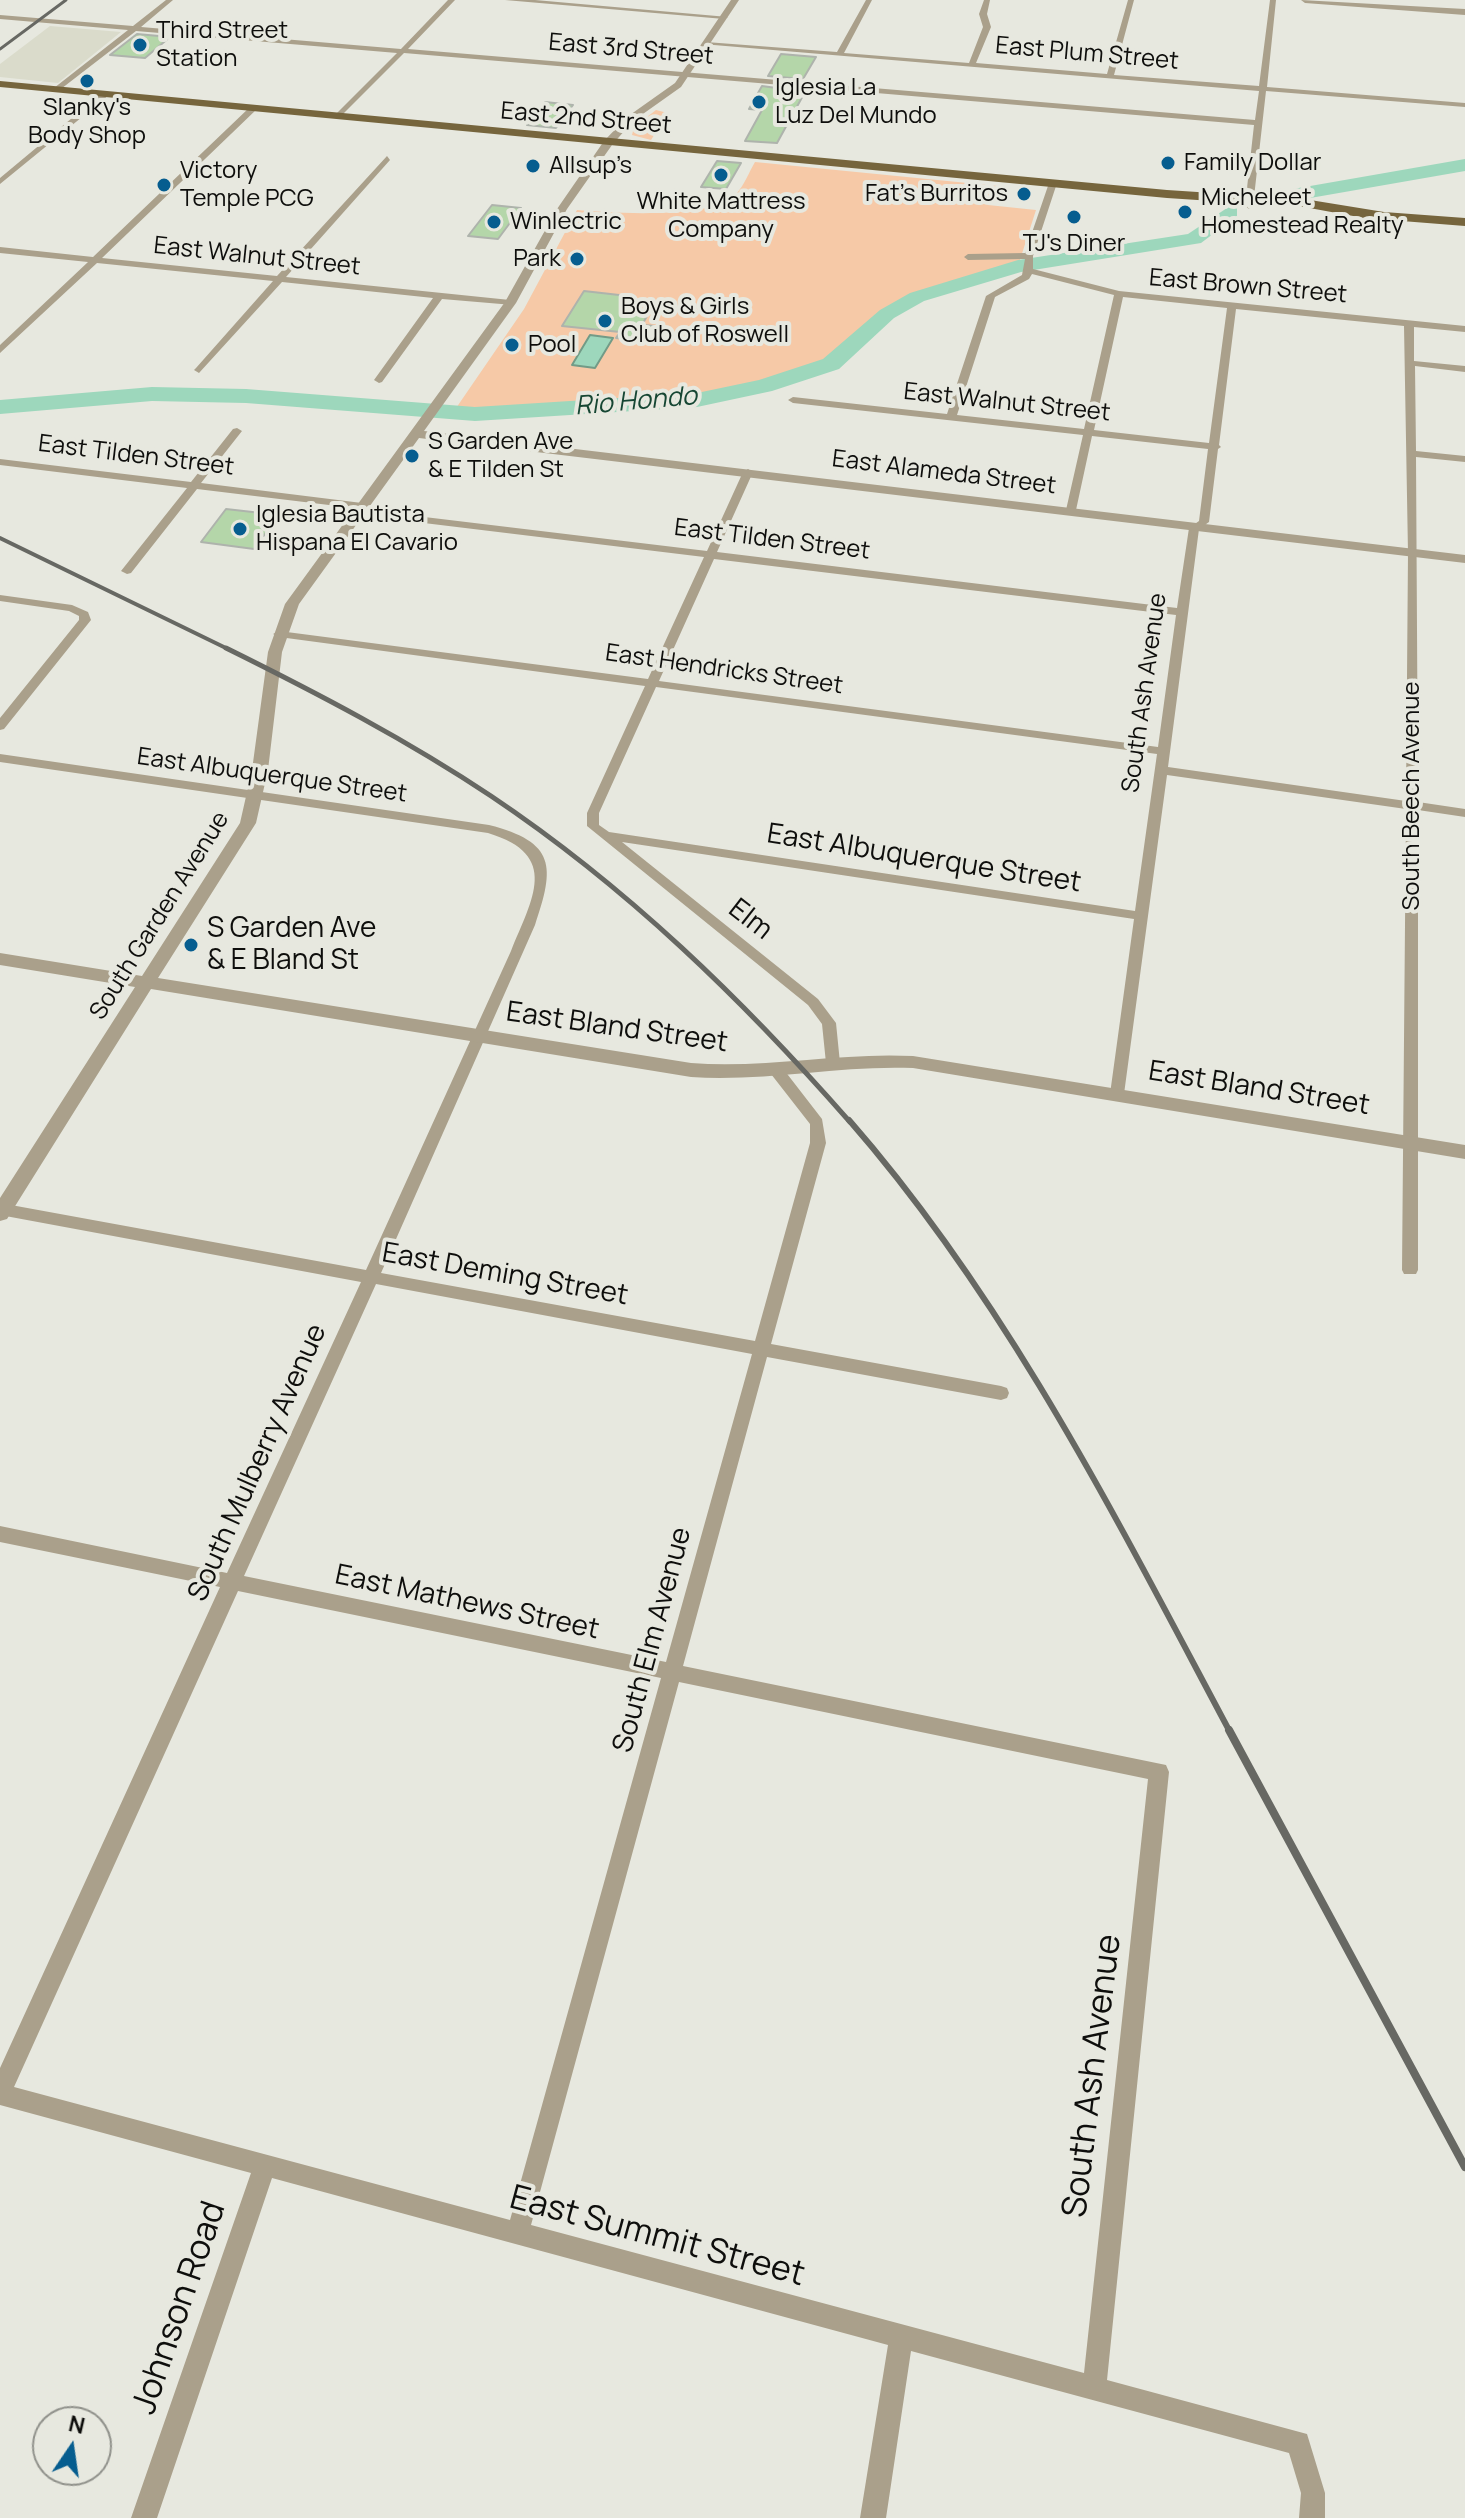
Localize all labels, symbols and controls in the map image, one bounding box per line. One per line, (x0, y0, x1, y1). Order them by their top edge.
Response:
place label: Third Street Station (156, 17, 288, 73)
street label: East 3rd Street (547, 28, 715, 72)
street label: East Plum Street (994, 32, 1180, 76)
marker: Third Street Station (131, 36, 149, 54)
marker: Slanky's Body Shop (78, 72, 96, 90)
place label: Iglesia La Luz Del Mundo (775, 74, 937, 130)
marker: Iglesia La Luz Del Mundo (750, 93, 768, 111)
place label: Slanky's Body Shop (28, 94, 146, 150)
street label: East 2nd Street (499, 97, 673, 141)
place label: Family Dollar (1184, 149, 1321, 177)
place label: Allsup’s (549, 152, 632, 180)
marker: Family Dollar (1159, 154, 1177, 172)
place label: Victory Temple PCG (180, 157, 314, 213)
marker: Allsup’s (524, 157, 542, 175)
marker: White Mattress Company (712, 166, 730, 184)
marker: Victory Temple PCG (155, 176, 173, 194)
place label: Fat’s Burritos (865, 180, 1008, 208)
place label: Micheleet Homestead Realty (1201, 184, 1404, 240)
marker: Fat’s Burritos (1015, 185, 1033, 203)
place label: White Mattress Company (636, 188, 806, 244)
marker: Micheleet Homestead Realty (1176, 203, 1194, 221)
place label: Winlectric (510, 208, 622, 236)
marker: TJ's Diner (1065, 208, 1083, 226)
marker: Winlectric (485, 213, 503, 231)
place label: TJ's Diner (1023, 230, 1125, 258)
street label: East Walnut Street (152, 232, 362, 282)
place label: Park (513, 245, 561, 273)
marker: Park (568, 250, 586, 268)
street label: East Brown Street (1148, 264, 1348, 310)
place label: Boys & Girls Club of Roswell (621, 293, 789, 349)
marker: Boys & Girls Club of Roswell (596, 312, 614, 330)
place label: Pool (528, 331, 576, 359)
marker: Pool (503, 336, 521, 354)
street label: East Walnut Street (902, 378, 1112, 428)
water label: Rio Hondo (574, 381, 698, 423)
place label: S Garden Ave & E Tilden St (428, 428, 573, 484)
street label: East Tilden Street (36, 430, 236, 482)
street label: East Alameda Street (830, 445, 1058, 501)
marker: S Garden Ave & E Tilden St (403, 447, 421, 465)
place label: Iglesia Bautista Hispana El Cavario (256, 501, 458, 557)
street label: East Tilden Street (672, 514, 872, 566)
marker: Iglesia Bautista Hispana El Cavario (231, 520, 249, 538)
street label: South Ash Avenue (1117, 592, 1173, 794)
street label: East Hendricks Street (603, 639, 845, 701)
street label: South Beech Avenue (1398, 681, 1426, 911)
street label: East Albuquerque Street (135, 743, 409, 809)
street label: South Garden Avenue (84, 807, 236, 1025)
street label: East Albuquerque Street (765, 818, 1083, 900)
street label: Elm (721, 893, 779, 947)
place label: S Garden Ave & E Bland St (207, 912, 376, 978)
marker: S Garden Ave & E Bland St (182, 936, 200, 954)
street label: East Bland Street (504, 996, 730, 1060)
street label: East Bland Street (1146, 1055, 1372, 1123)
street label: East Deming Street (379, 1237, 631, 1313)
street label: South Mulberry Avenue (182, 1319, 334, 1607)
street label: South Elm Avenue (607, 1524, 699, 1756)
street label: East Mathews Street (332, 1559, 602, 1647)
street label: South Ash Avenue (1055, 1932, 1131, 2220)
street label: East Summit Street (505, 2178, 809, 2296)
street label: Johnson Road (125, 2197, 235, 2419)
north arrow (32, 2406, 112, 2486)
text: N (66, 2408, 88, 2441)

